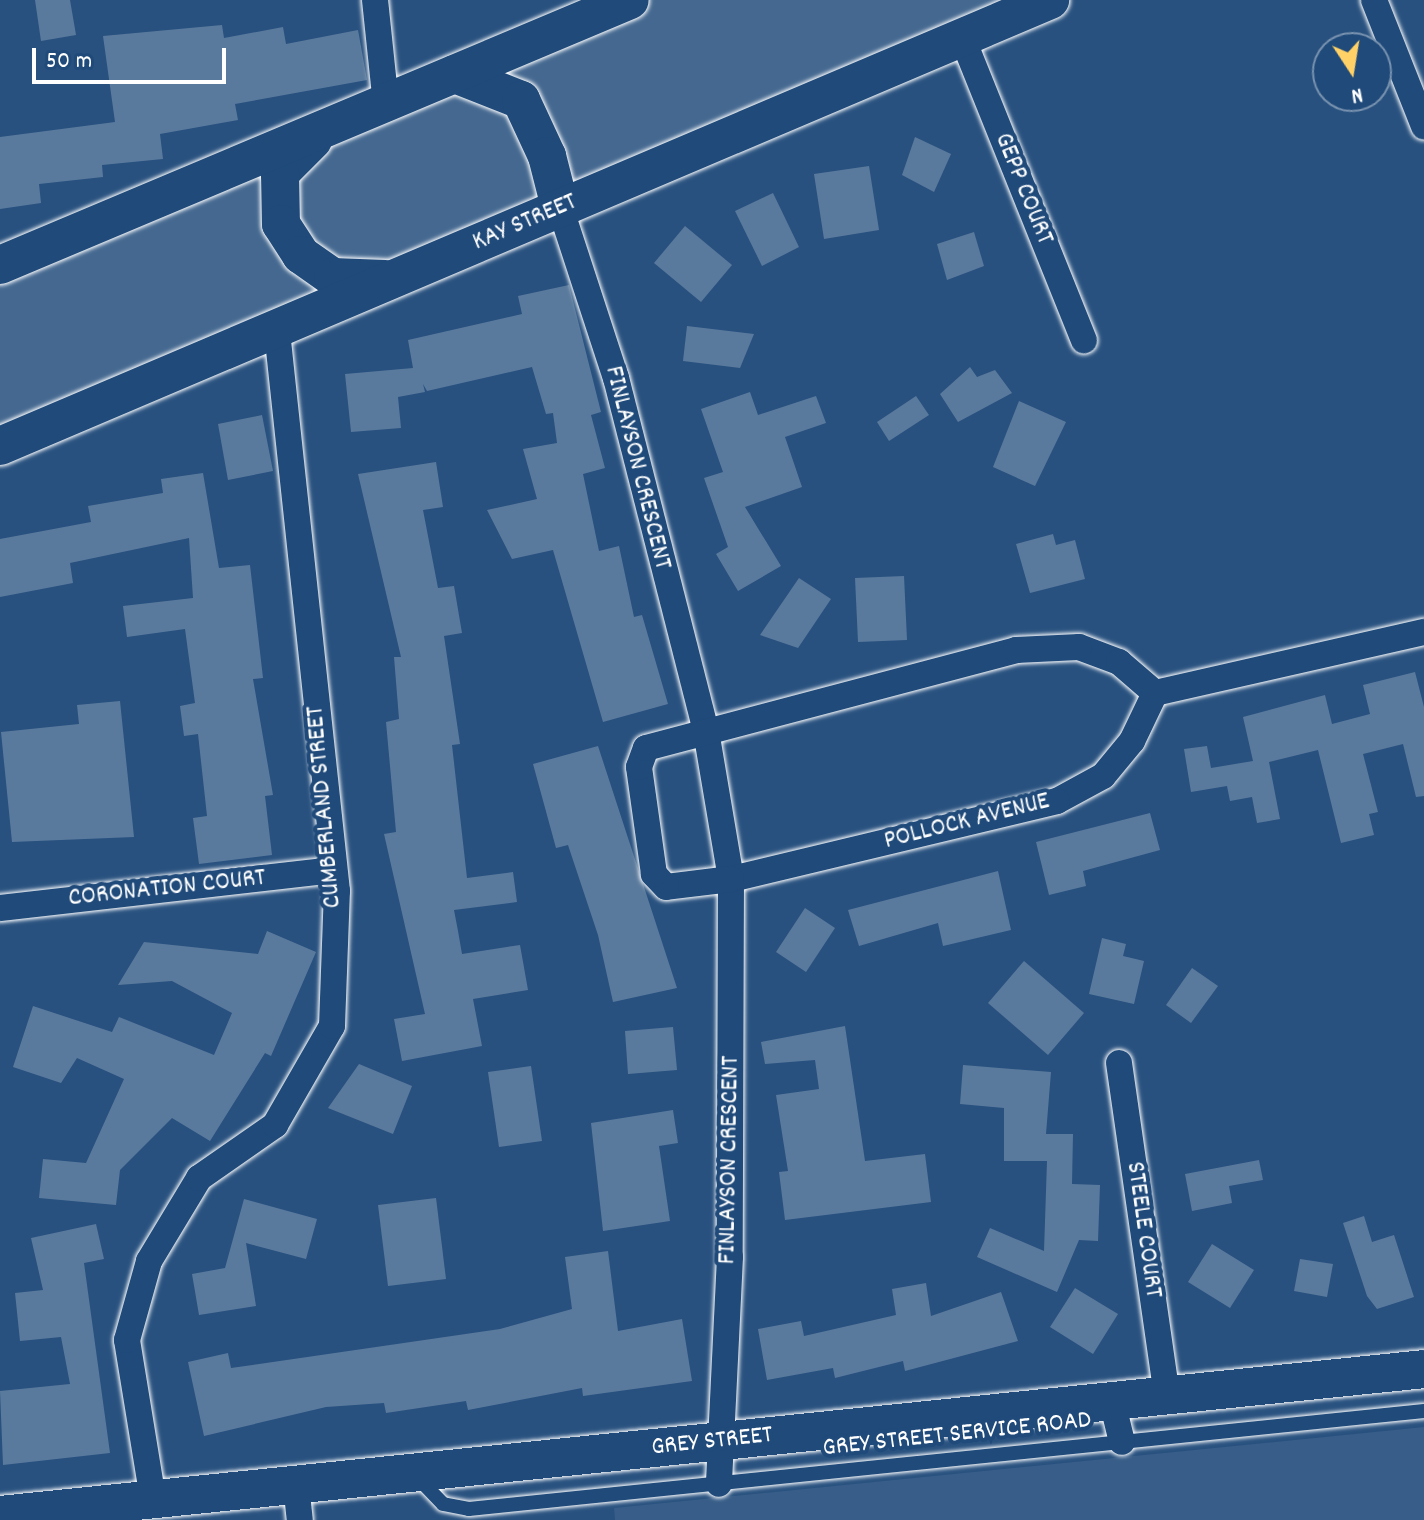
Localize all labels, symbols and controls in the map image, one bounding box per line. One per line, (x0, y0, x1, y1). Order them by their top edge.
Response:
scale bar (36, 32, 230, 82)
north arrow (1312, 32, 1392, 112)
text: 50 m (46, 45, 92, 79)
text: N (1348, 78, 1365, 110)
street label: GEPP COURT (986, 129, 1060, 249)
street label: KAY STREET (468, 187, 582, 259)
street label: FINLAYSON CRESCENT (597, 363, 677, 573)
street label: CUMBERLAND STREET (301, 705, 349, 909)
street label: POLLOCK AVENUE (881, 786, 1053, 858)
street label: CORONATION COURT (67, 863, 267, 915)
street label: FINLAYSON CRESCENT (713, 1055, 747, 1265)
street label: STEELE COURT (1118, 1160, 1168, 1300)
street label: GREY STREET SERVICE ROAD (821, 1405, 1093, 1465)
street label: GREY STREET (650, 1420, 774, 1464)

